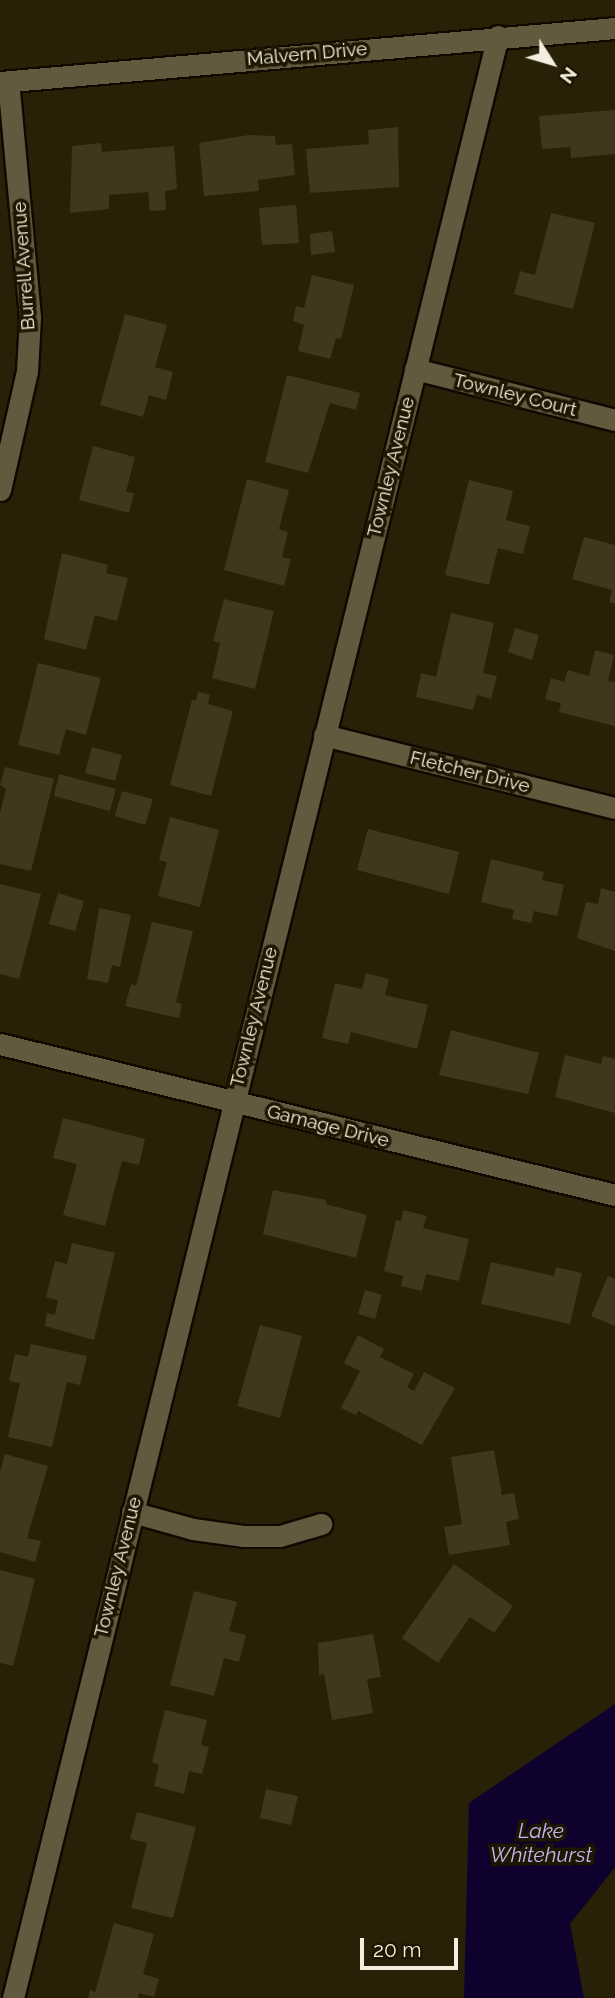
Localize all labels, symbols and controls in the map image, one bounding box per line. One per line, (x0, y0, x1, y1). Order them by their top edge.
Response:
north arrow (517, 28, 587, 98)
street label: Malvern Drive (246, 37, 368, 71)
text: N (556, 63, 582, 88)
street label: Burrell Avenue (8, 200, 40, 332)
street label: Townley Court (451, 369, 579, 421)
street label: Townley Avenue (362, 394, 420, 540)
street label: Fletcher Drive (408, 746, 532, 798)
street label: Townley Avenue (225, 944, 283, 1090)
street label: Gamage Drive (265, 1100, 391, 1152)
street label: Townley Avenue (89, 1494, 147, 1640)
water label: Lake Whitehurst (490, 1818, 592, 1868)
scale bar (363, 1924, 461, 1968)
text: 20 m (373, 1937, 421, 1962)

